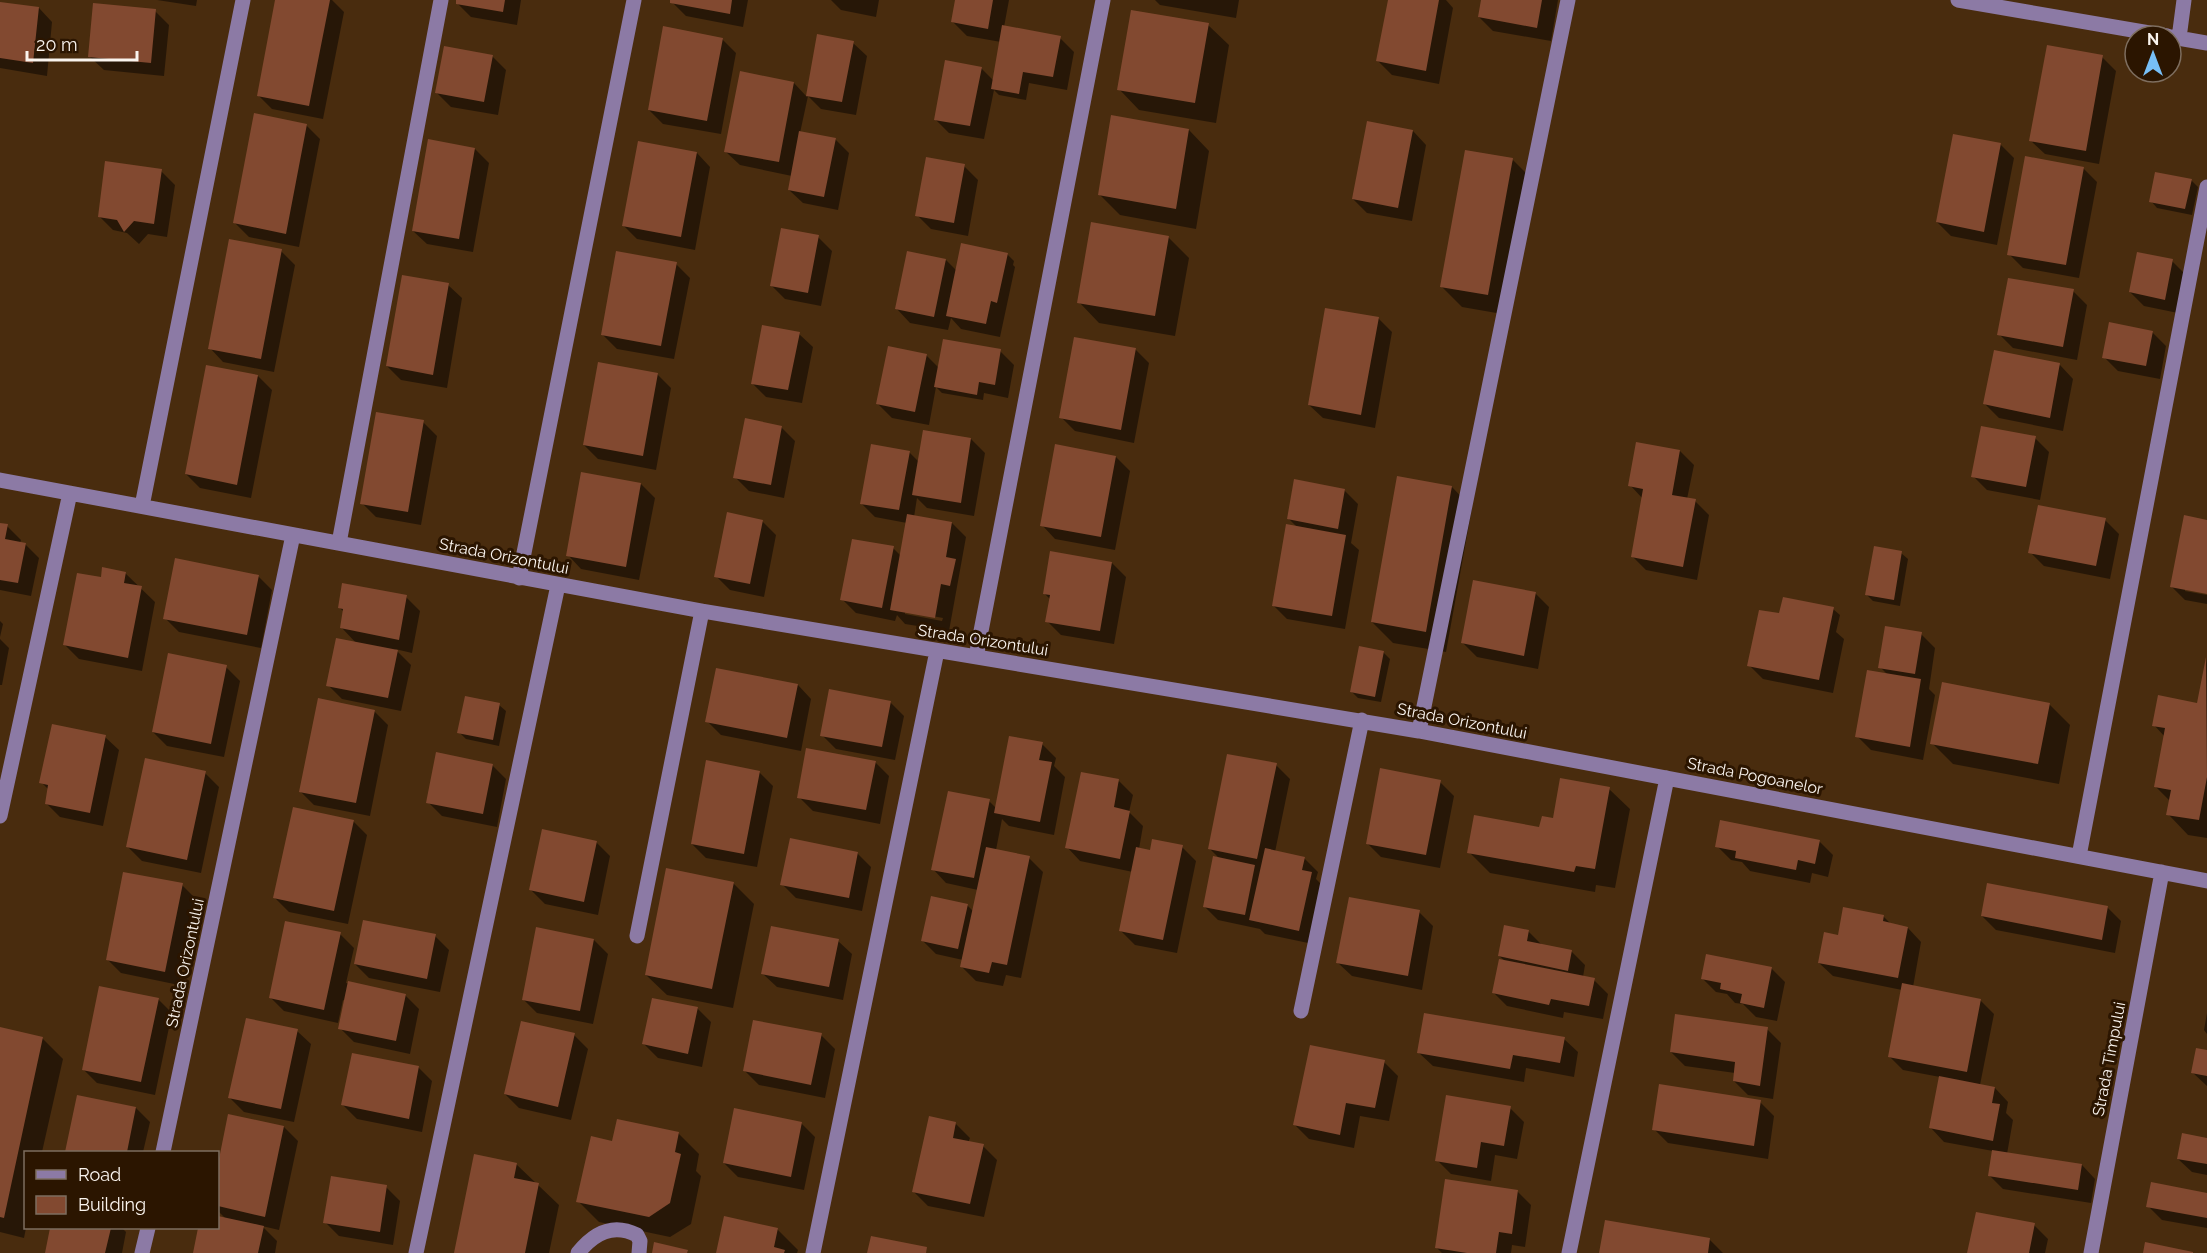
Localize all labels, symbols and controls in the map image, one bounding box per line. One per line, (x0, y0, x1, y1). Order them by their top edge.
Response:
scale bar (27, 24, 136, 62)
north arrow (2123, 24, 2183, 84)
text: N (2147, 30, 2159, 49)
text: 20 m (36, 34, 78, 55)
street label: Strada Orizontului (438, 534, 570, 578)
street label: Strada Orizontului (916, 620, 1050, 660)
street label: Strada Orizontului (1396, 699, 1528, 743)
street label: Strada Pogoanelor (1686, 754, 1825, 799)
street label: Strada Orizontului (162, 897, 208, 1029)
street label: Strada Timpului (2089, 1000, 2129, 1118)
legend (24, 1151, 219, 1229)
text: Road (78, 1164, 121, 1185)
text: Building (78, 1194, 146, 1215)

